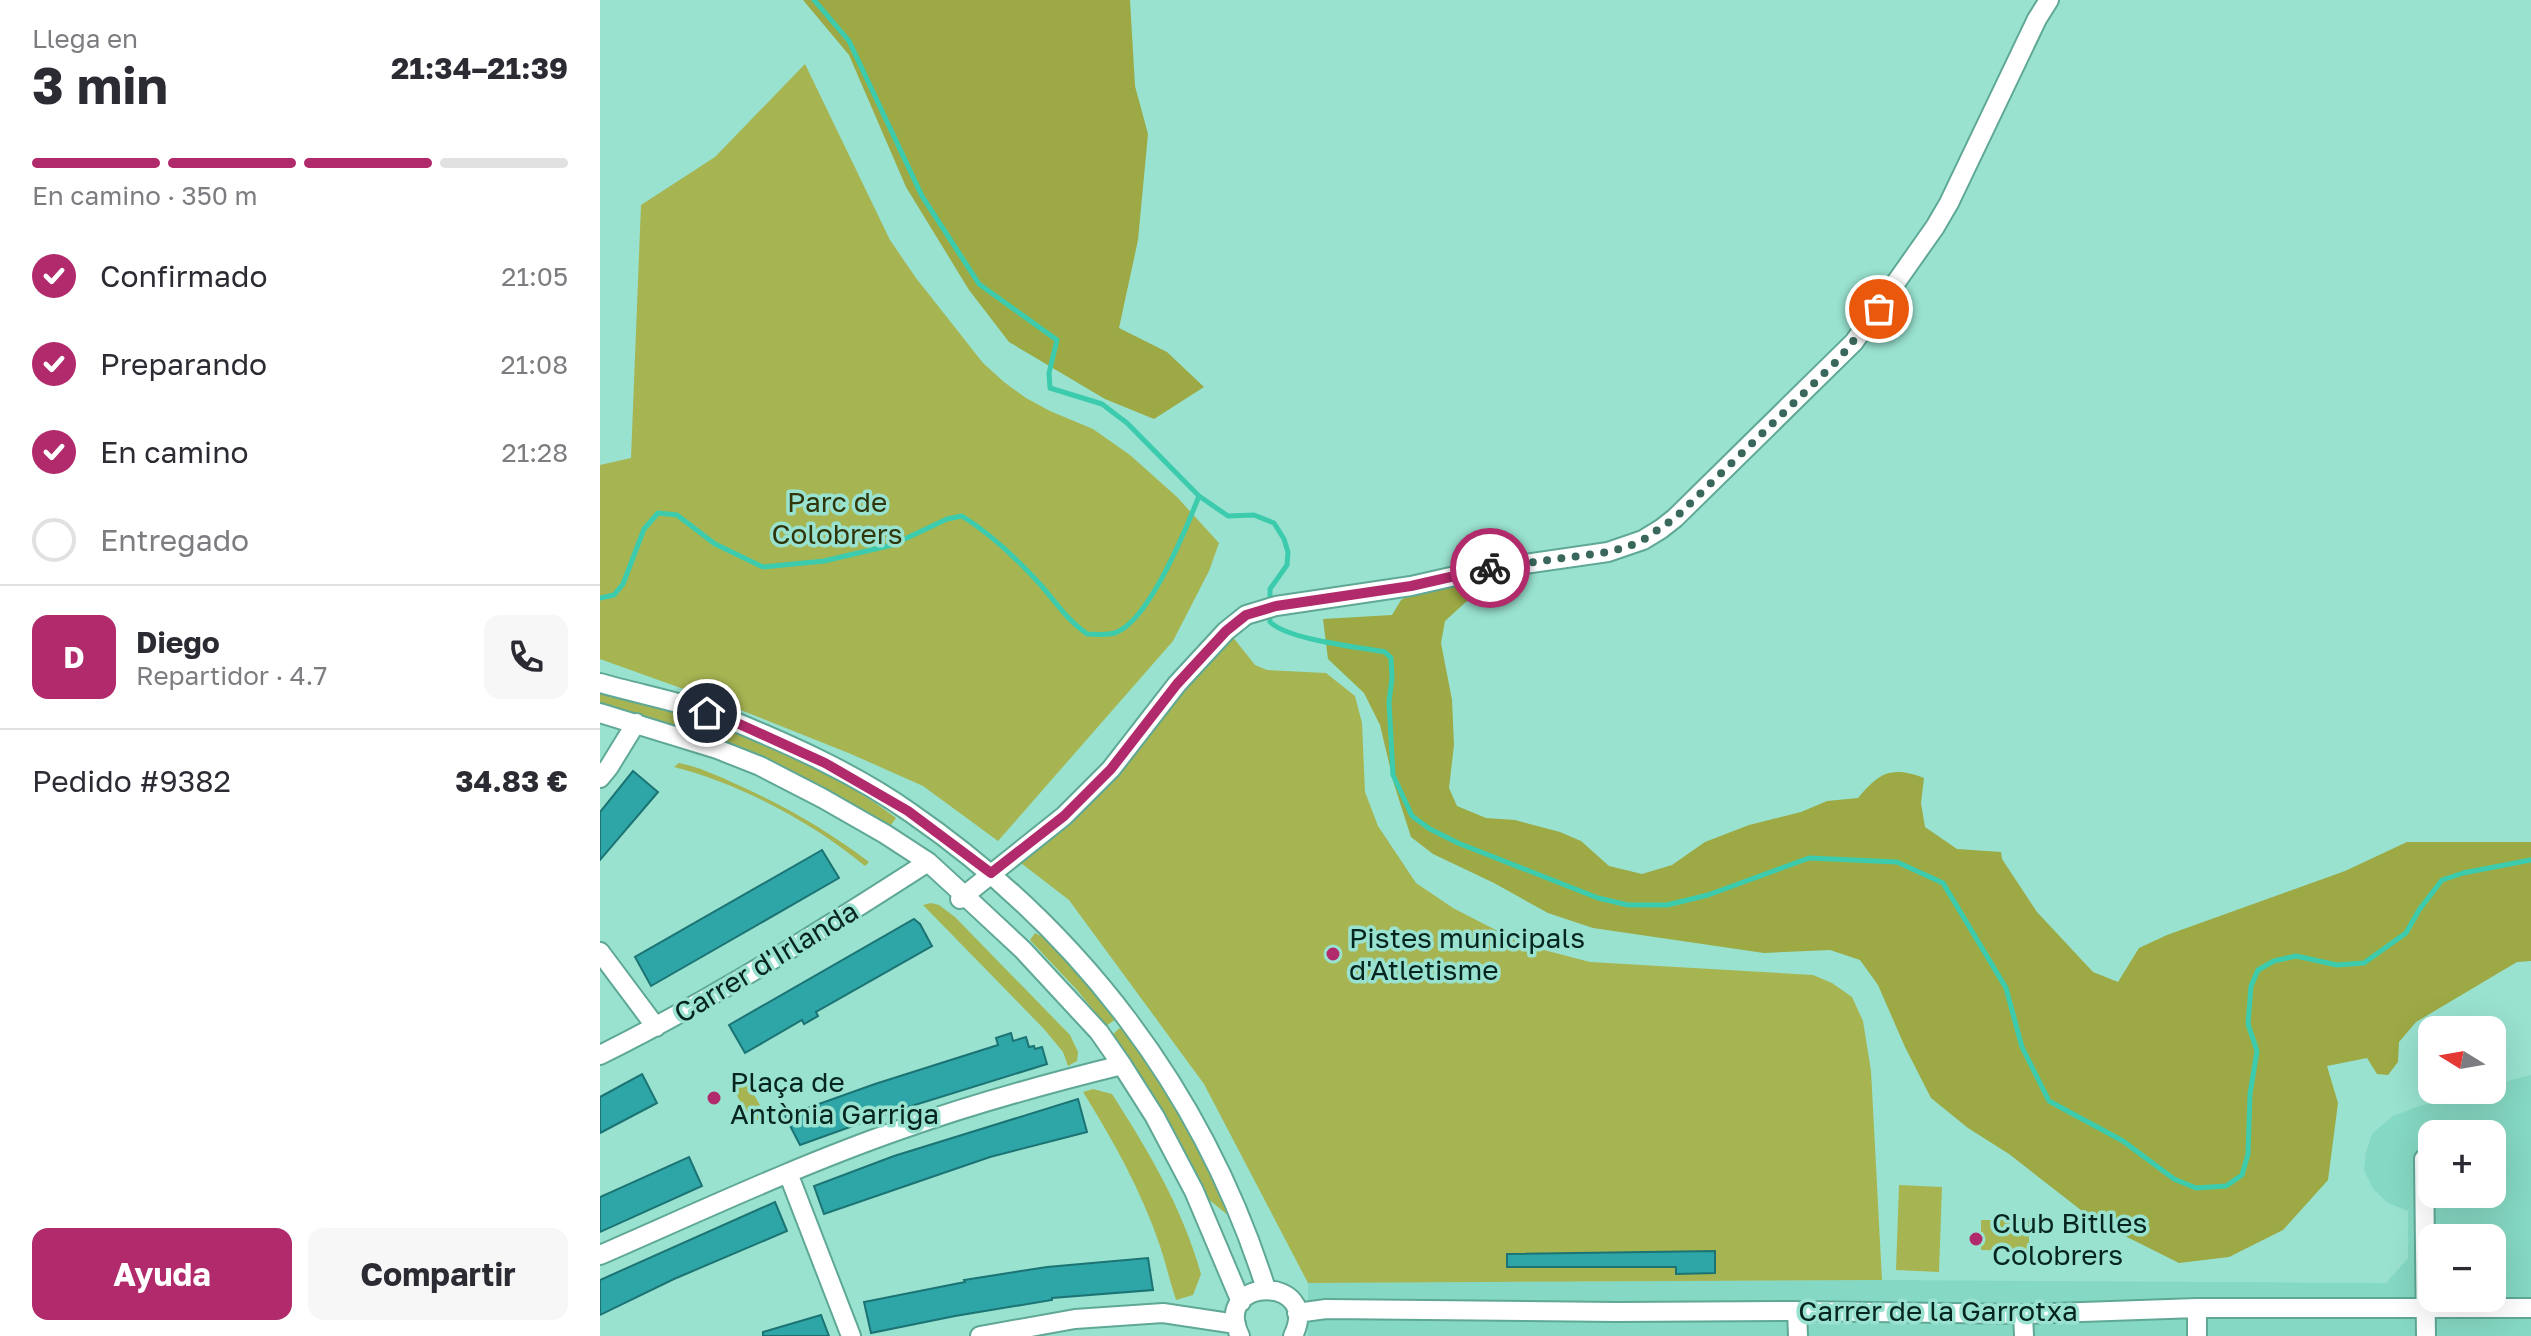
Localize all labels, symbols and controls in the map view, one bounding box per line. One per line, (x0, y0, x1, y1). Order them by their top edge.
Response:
text: Llega en (32, 23, 138, 54)
text: 21:34–21:39 (391, 50, 568, 86)
text: 3 min (32, 53, 168, 115)
text: En camino · 350 m (32, 180, 258, 211)
icon: check (32, 254, 76, 298)
text: Confirmado (100, 258, 268, 294)
text: 21:05 (501, 261, 568, 292)
pin (1845, 275, 1913, 343)
icon: bag (1857, 287, 1901, 331)
icon: check (32, 342, 76, 386)
text: Preparando (100, 346, 267, 382)
text: 21:08 (501, 349, 568, 380)
icon: check (32, 430, 76, 474)
text: En camino (100, 434, 249, 470)
text: 21:28 (502, 437, 568, 468)
park label: Parc de Colobrers (771, 485, 903, 550)
text: Entregado (100, 522, 249, 558)
courier (1450, 528, 1530, 608)
icon: bike (1468, 546, 1512, 590)
button: phone (484, 615, 568, 699)
text: Diego (136, 624, 220, 660)
text: D (63, 639, 85, 675)
text: Repartidor · 4.7 (136, 660, 327, 691)
pin (673, 679, 741, 747)
icon: home (685, 691, 729, 735)
text: Pedido #9382 (32, 763, 231, 799)
text: 34.83 € (455, 763, 568, 799)
street label: Carrer d'Irlanda (668, 894, 864, 1029)
place label: Pistes municipals d'Atletisme (1349, 921, 1585, 986)
marker: Pistes municipals d'Atletisme (1324, 945, 1342, 963)
north arrow (2418, 1016, 2506, 1104)
map controls (2418, 1016, 2506, 1312)
place label: Plaça de Antònia Garriga (730, 1065, 939, 1130)
marker: Plaça de Antònia Garriga (705, 1089, 723, 1107)
button: + (2418, 1120, 2506, 1208)
place label: Club Bitlles Colobrers (1992, 1206, 2147, 1271)
button: − (2418, 1224, 2506, 1312)
button: Ayuda (32, 1228, 292, 1320)
button: Compartir (308, 1228, 568, 1320)
marker: Club Bitlles Colobrers (1967, 1230, 1985, 1248)
street label: Carrer de la Garrotxa (1798, 1294, 2078, 1327)

